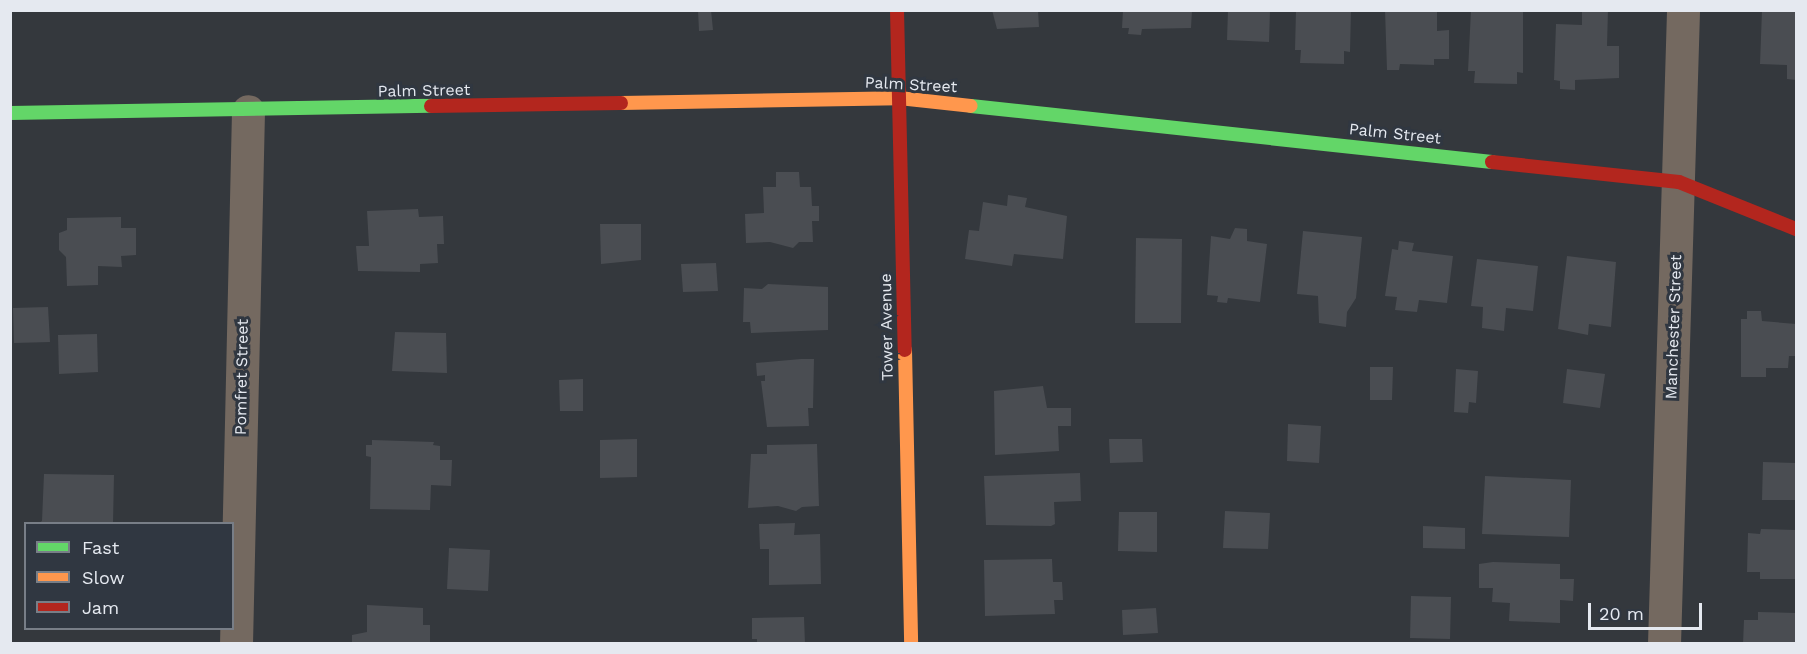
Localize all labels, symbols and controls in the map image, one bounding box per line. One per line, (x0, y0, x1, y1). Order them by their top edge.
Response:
street label: Palm Street (864, 73, 958, 97)
street label: Palm Street (378, 81, 470, 101)
street label: Palm Street (1348, 120, 1442, 148)
street label: Manchester Street (1662, 254, 1686, 400)
street label: Tower Avenue (876, 273, 898, 381)
street label: Pomfret Street (231, 319, 253, 435)
legend (24, 522, 234, 630)
text: Fast (82, 537, 119, 558)
text: Slow (82, 567, 125, 588)
scale bar (1591, 591, 1705, 629)
text: Jam (82, 597, 119, 618)
text: 20 m (1599, 603, 1644, 624)

